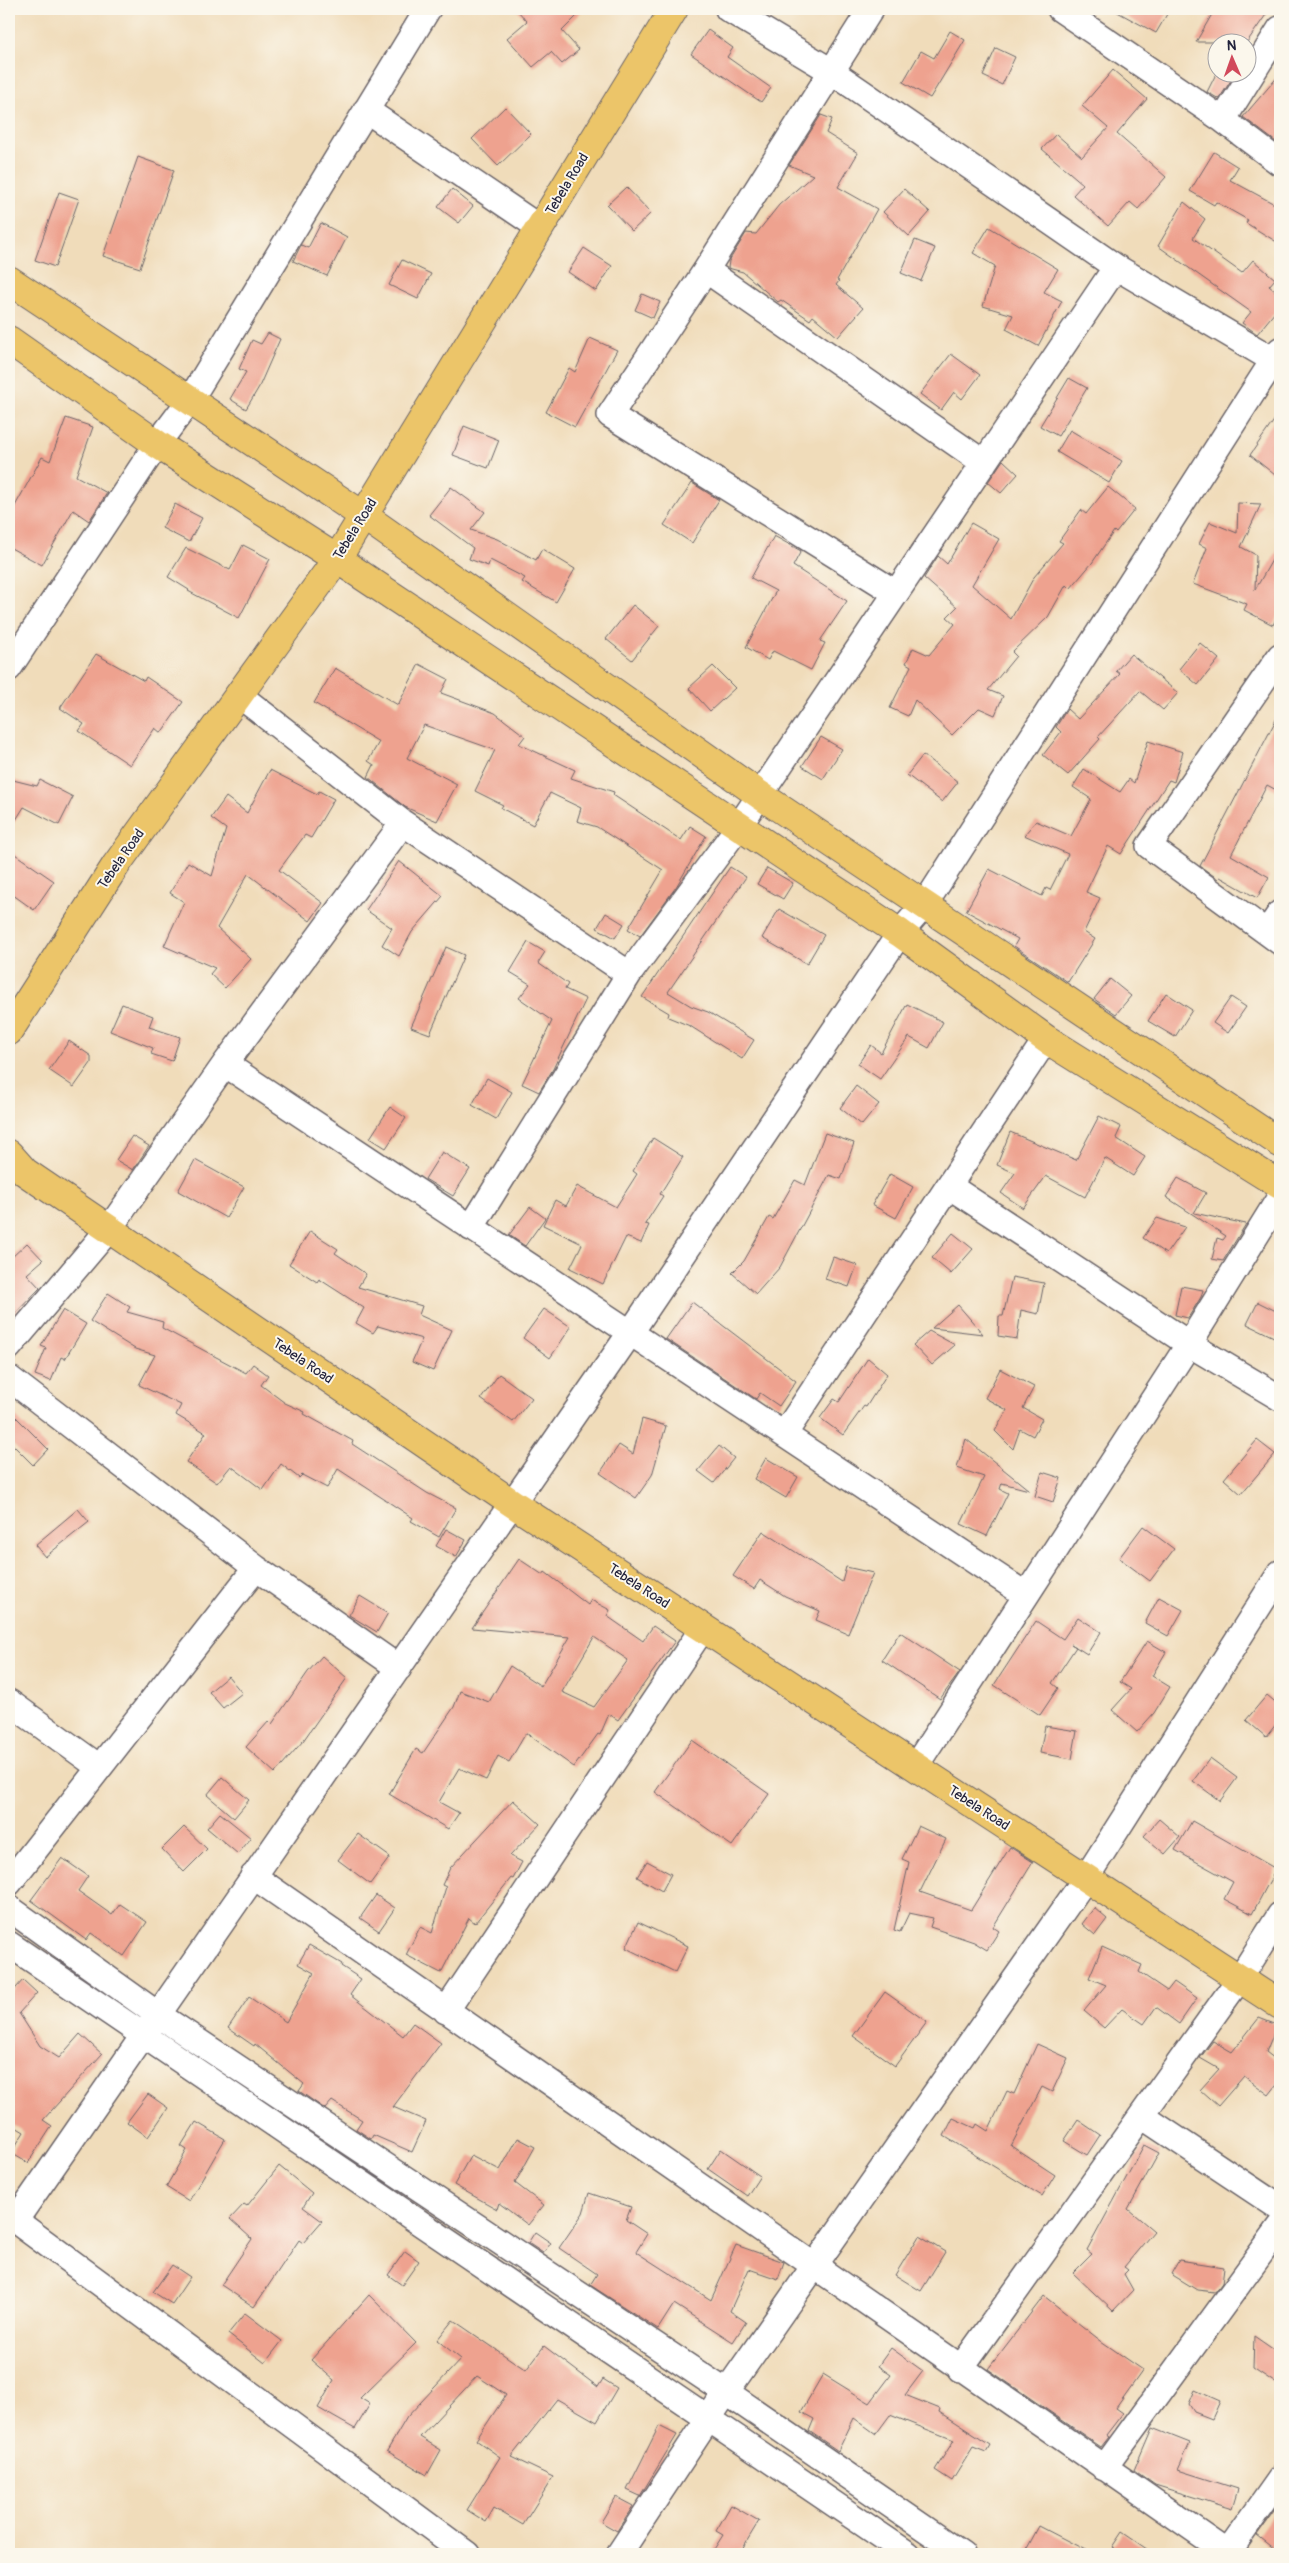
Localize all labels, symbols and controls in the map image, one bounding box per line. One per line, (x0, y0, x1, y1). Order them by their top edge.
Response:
north arrow (1206, 32, 1256, 82)
text: N (1227, 37, 1237, 54)
street label: Tebela Road (542, 150, 592, 218)
street label: Tebela Road (329, 495, 381, 563)
street label: Tebela Road (94, 826, 148, 892)
street label: Tebela Road (269, 1335, 337, 1388)
street label: Tebela Road (605, 1560, 673, 1612)
street label: Tebela Road (945, 1782, 1013, 1834)

